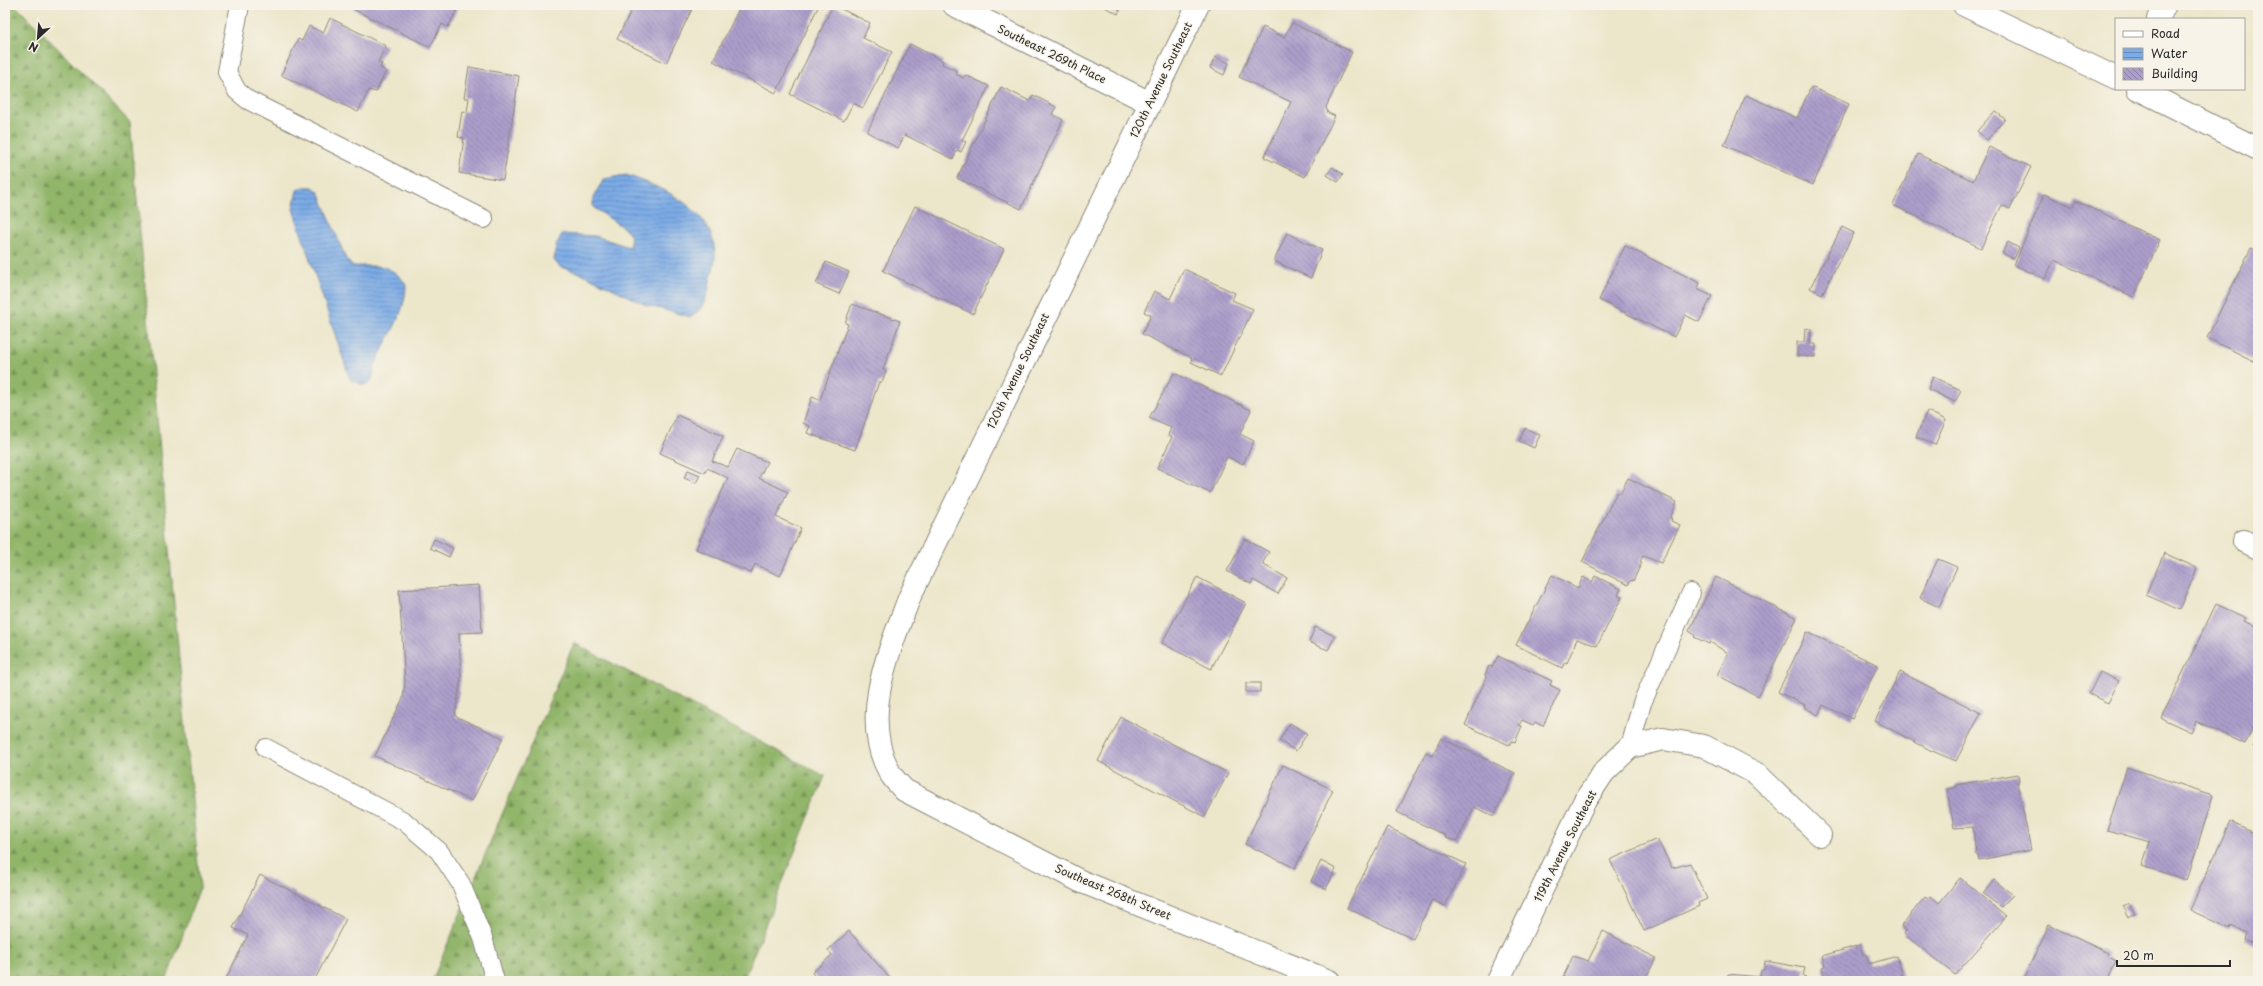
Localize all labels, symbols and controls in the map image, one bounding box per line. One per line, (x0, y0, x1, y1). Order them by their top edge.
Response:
north arrow (18, 18, 58, 58)
street label: 120th Avenue Southeast (1125, 18, 1196, 141)
legend (2115, 18, 2245, 90)
street label: Southeast 269th Place (995, 20, 1110, 87)
text: Road (2151, 24, 2180, 42)
text: N (25, 38, 41, 57)
text: Water (2151, 44, 2188, 62)
text: Building (2151, 64, 2198, 82)
street label: 120th Avenue Southeast (982, 309, 1053, 432)
street label: 119th Avenue Southeast (1529, 786, 1600, 905)
street label: Southeast 268th Street (1052, 859, 1174, 924)
scale bar (2117, 942, 2230, 968)
text: 20 m (2123, 946, 2154, 964)

